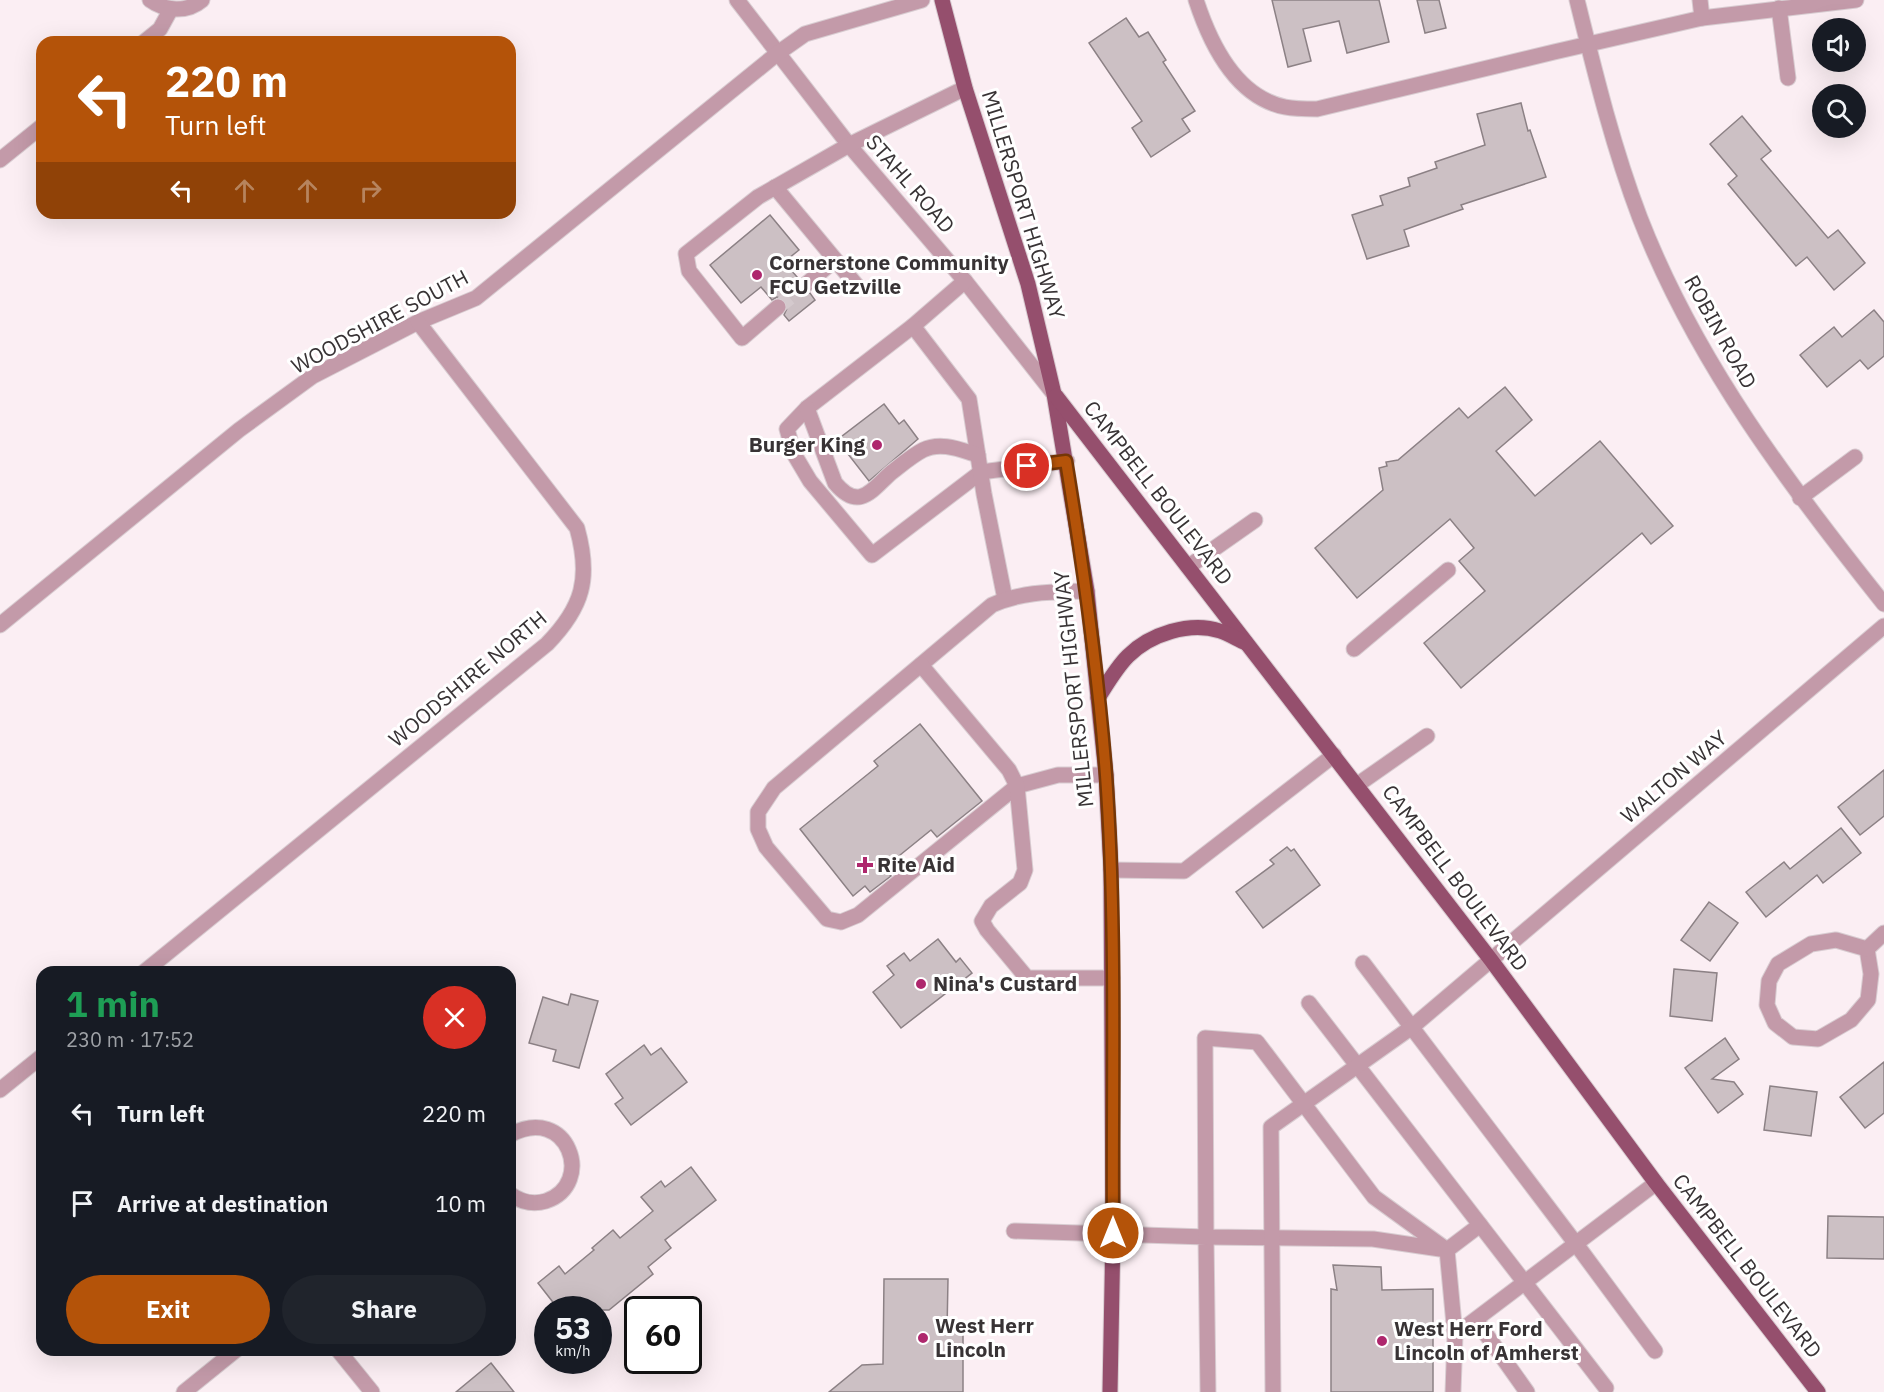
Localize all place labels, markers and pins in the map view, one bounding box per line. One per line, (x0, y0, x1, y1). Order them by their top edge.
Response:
place label: Cornerstone Community FCU Getzville (769, 248, 1009, 300)
marker: Cornerstone Community FCU Getzville (750, 268, 764, 282)
place label: Burger King (749, 430, 865, 458)
marker: Burger King (870, 438, 884, 452)
pin (1001, 440, 1052, 491)
place label: Rite Aid (877, 850, 955, 878)
marker: Rite Aid (858, 858, 872, 872)
place label: Nina's Custard (933, 969, 1077, 997)
marker: Nina's Custard (914, 977, 928, 991)
place label: West Herr Lincoln (935, 1311, 1035, 1363)
place label: West Herr Ford Lincoln of Amherst (1394, 1314, 1579, 1366)
marker: West Herr Lincoln (916, 1331, 930, 1345)
marker: West Herr Ford Lincoln of Amherst (1375, 1334, 1389, 1348)

